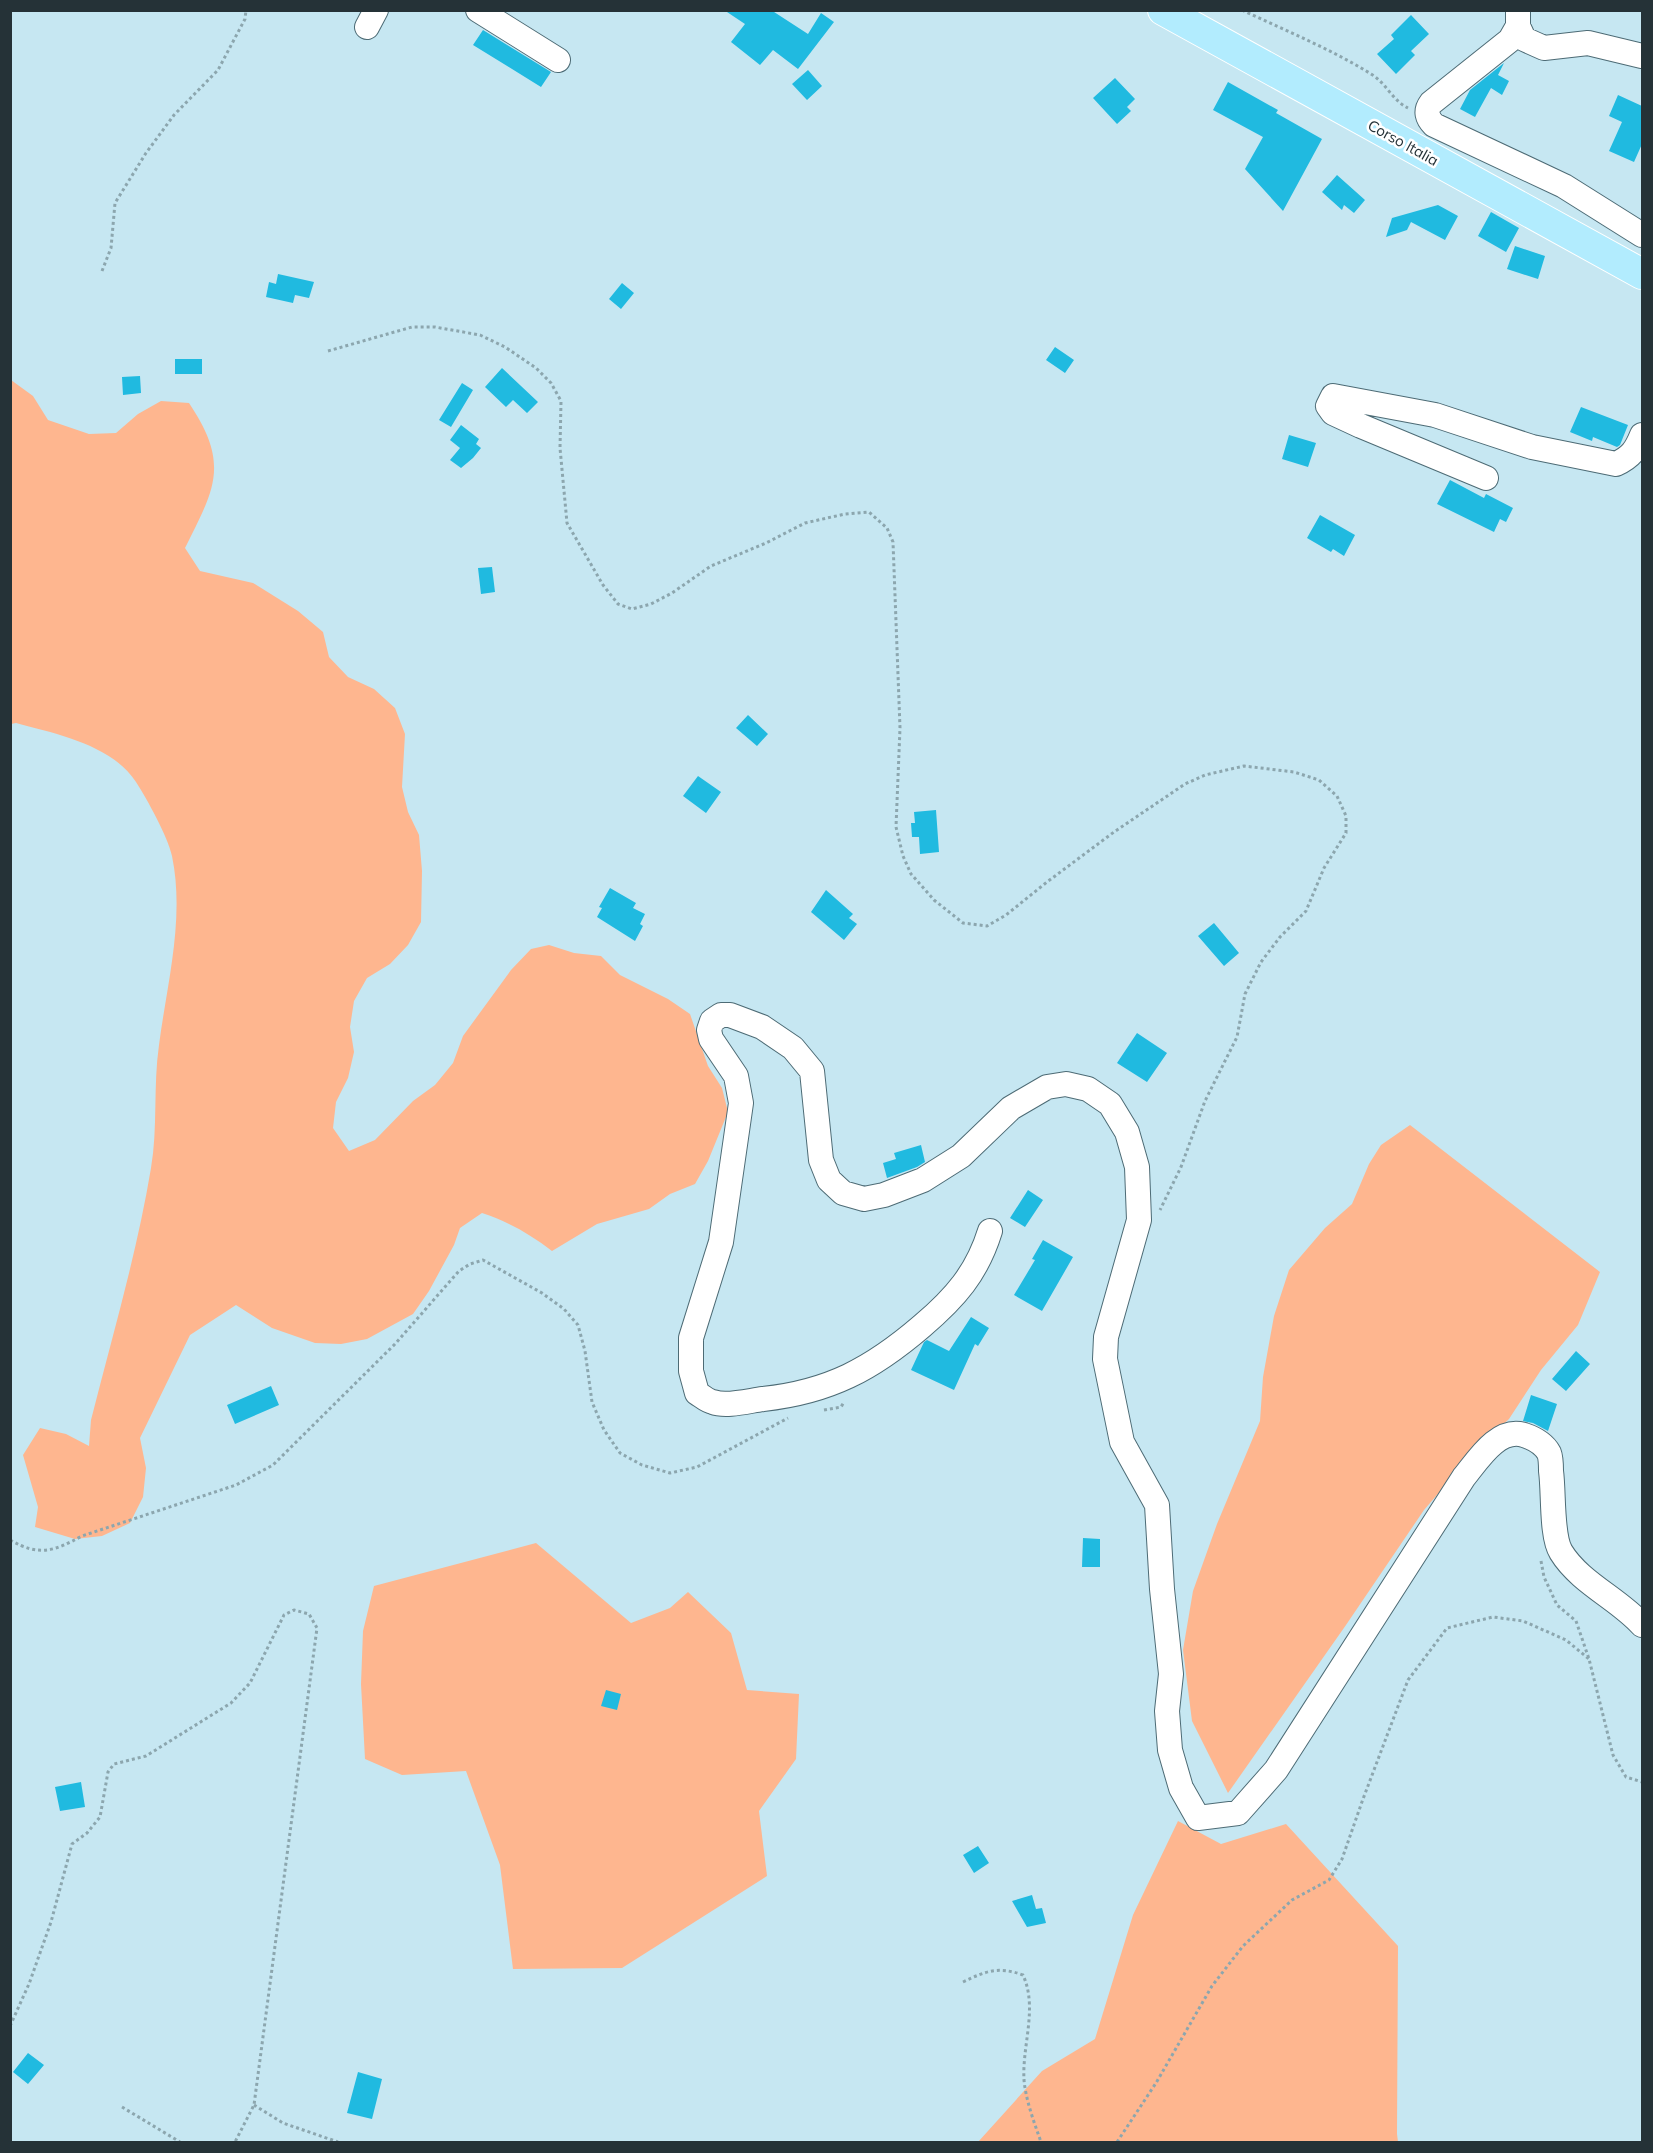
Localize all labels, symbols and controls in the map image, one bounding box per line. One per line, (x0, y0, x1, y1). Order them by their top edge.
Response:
street label: Corso Italia (1365, 115, 1442, 170)

